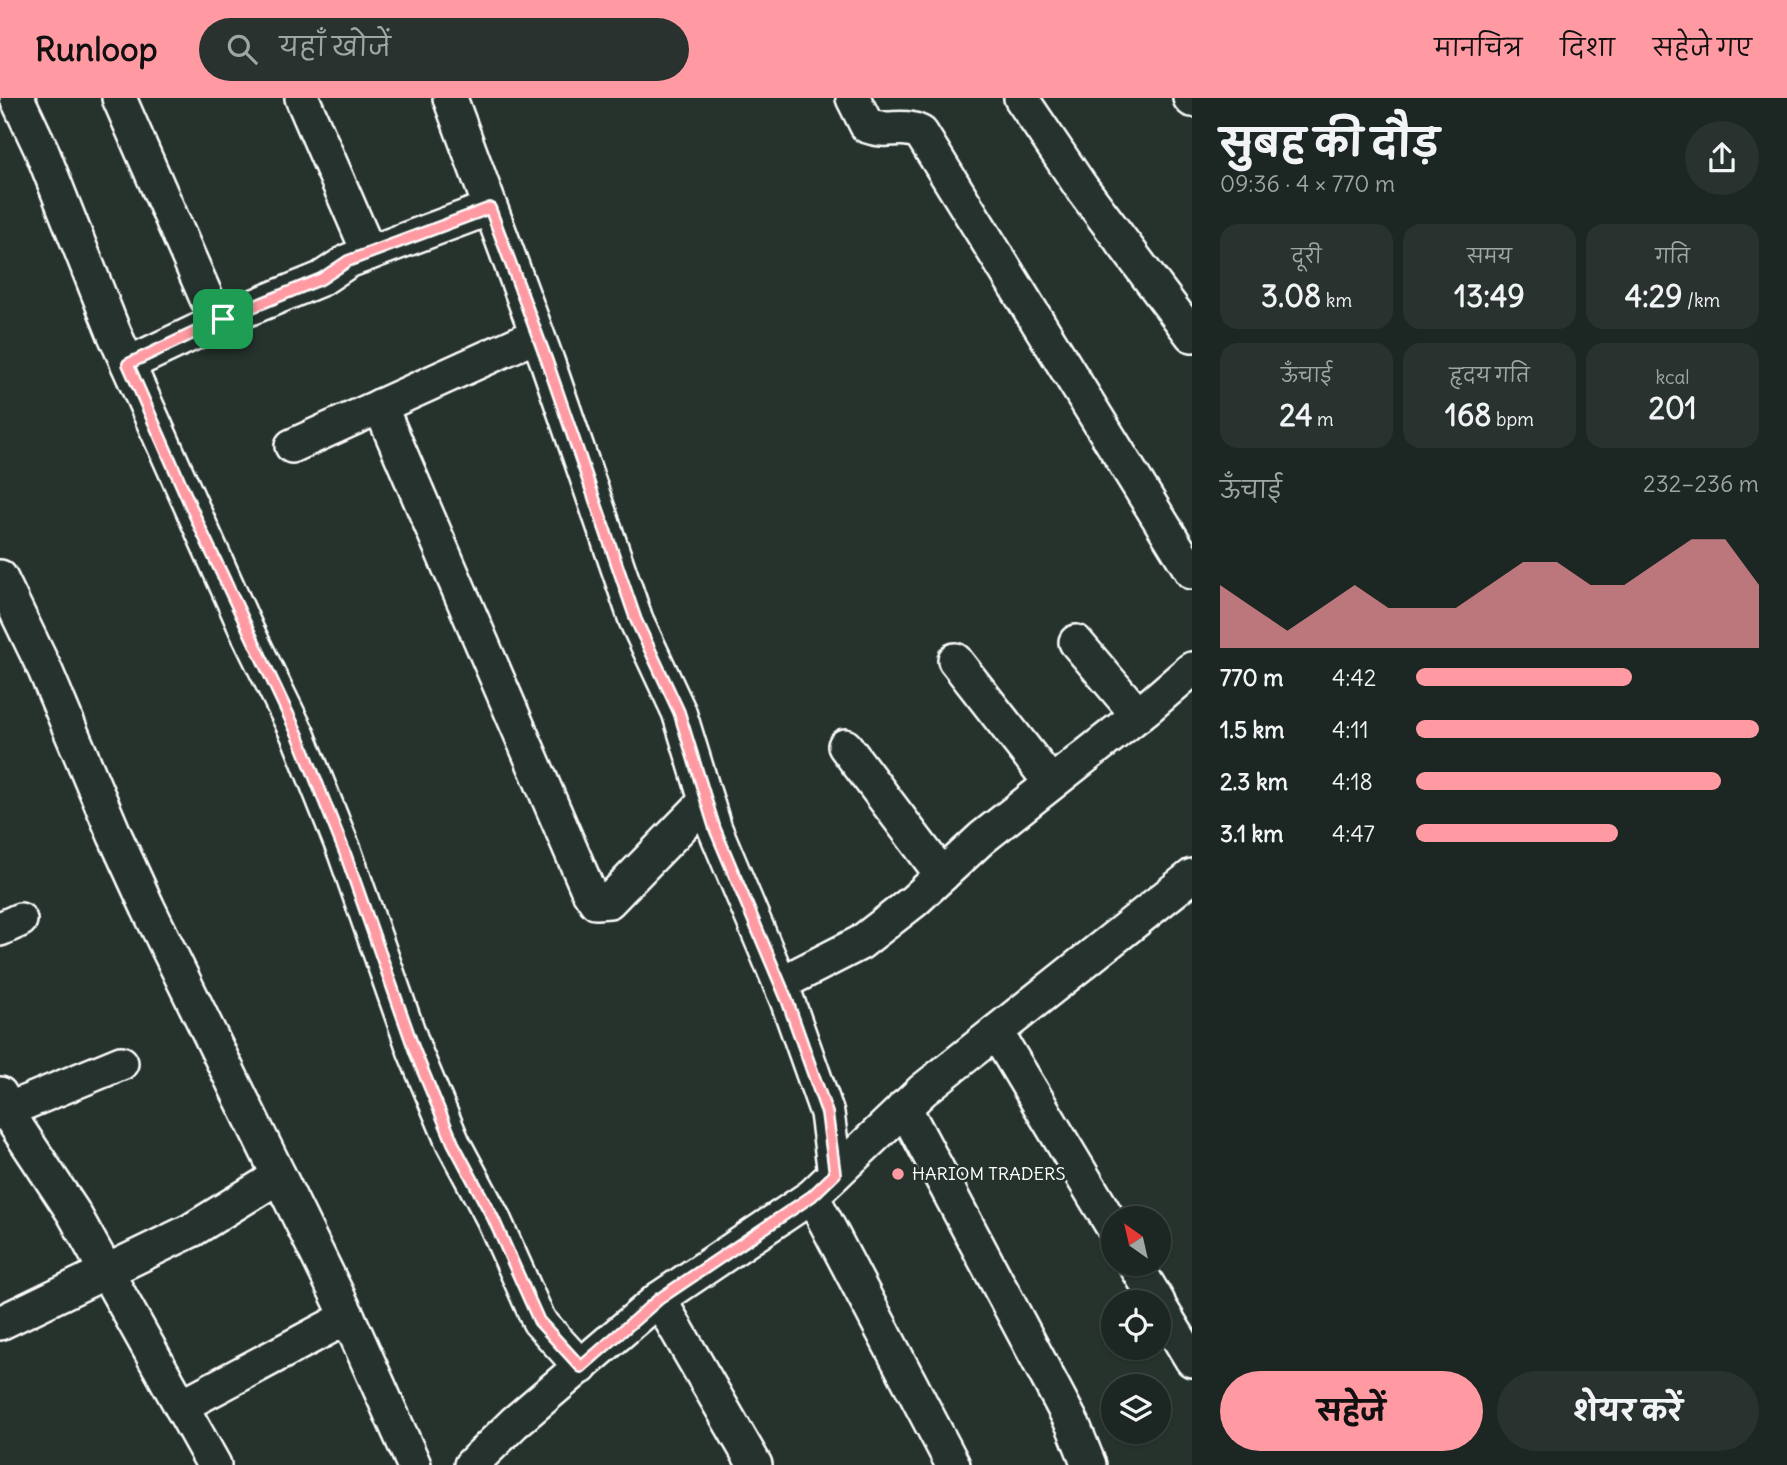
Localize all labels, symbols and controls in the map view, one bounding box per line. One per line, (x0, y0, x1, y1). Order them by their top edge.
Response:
search box (199, 18, 689, 81)
text: Runloop (35, 28, 157, 70)
icon: search (223, 30, 261, 68)
text: यहाँ खोजें (279, 30, 391, 63)
text: मानचित्र (1434, 32, 1522, 62)
text: दिशा (1560, 32, 1615, 62)
text: सहेजे गए (1653, 32, 1752, 62)
text: सुबह की दौड़ (1220, 119, 1439, 166)
button: share (1685, 121, 1759, 195)
text: 09:36 · 4 × 770 m (1220, 169, 1395, 198)
text: दूरी (1292, 244, 1321, 268)
text: समय (1467, 244, 1512, 268)
text: गति (1655, 244, 1690, 268)
text: 3.08 (1261, 277, 1321, 315)
text: 13:49 (1454, 277, 1525, 315)
text: 4:29 (1625, 277, 1683, 315)
text: km (1321, 288, 1352, 312)
text: /km (1683, 288, 1720, 312)
pin (193, 289, 253, 349)
icon: arrive (204, 300, 242, 338)
text: ऊँचाई (1281, 363, 1332, 387)
text: हृदय गति (1449, 363, 1530, 387)
text: kcal (1655, 365, 1690, 389)
text: 201 (1648, 389, 1697, 427)
text: 24 (1279, 396, 1313, 434)
text: 168 (1445, 396, 1491, 434)
text: m (1313, 407, 1334, 431)
text: bpm (1491, 407, 1534, 431)
text: 232–236 m (1643, 469, 1759, 498)
text: ऊँचाई (1220, 475, 1282, 504)
text: 770 m (1220, 663, 1283, 692)
text: 4:42 (1332, 663, 1376, 692)
text: 1.5 km (1220, 715, 1285, 744)
text: 4:11 (1332, 715, 1369, 744)
text: 2.3 km (1220, 767, 1288, 796)
text: 4:18 (1332, 767, 1373, 796)
text: 3.1 km (1220, 819, 1283, 848)
text: 4:47 (1332, 819, 1375, 848)
place label: HARIOM TRADERS (912, 1162, 1066, 1185)
marker: HARIOM TRADERS (890, 1166, 906, 1182)
north arrow (1101, 1206, 1171, 1276)
map controls (1101, 1206, 1171, 1444)
button: locate (1101, 1290, 1171, 1360)
button: सहेजें (1220, 1371, 1483, 1451)
button: शेयर करें (1497, 1371, 1759, 1451)
button: layers (1101, 1374, 1171, 1444)

